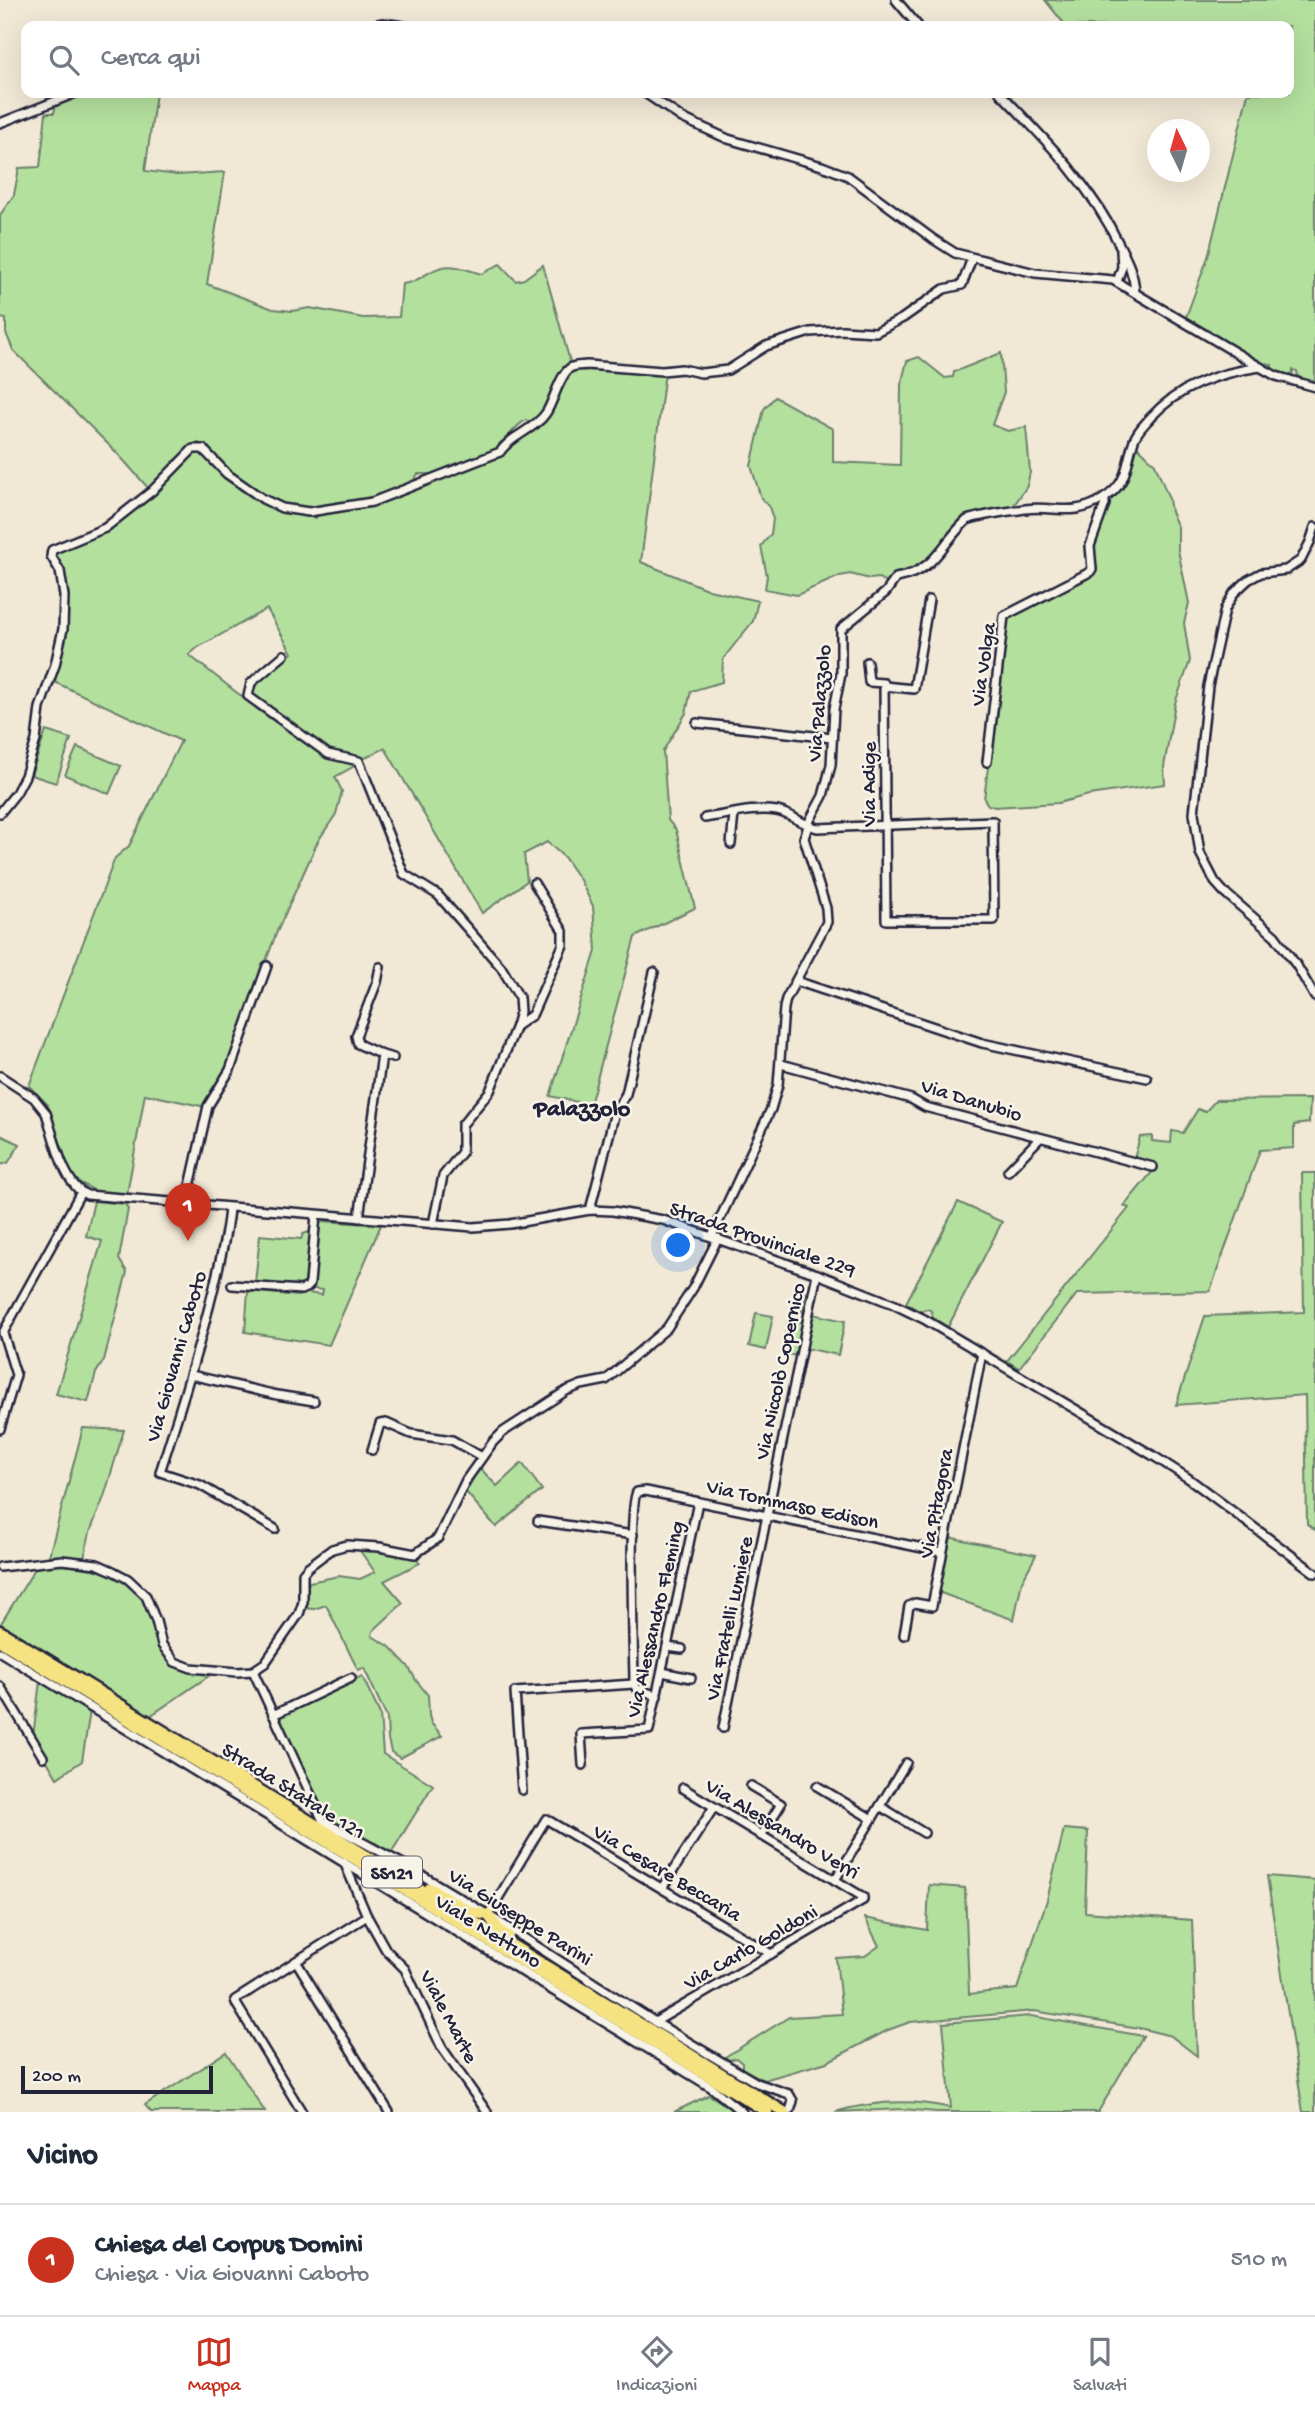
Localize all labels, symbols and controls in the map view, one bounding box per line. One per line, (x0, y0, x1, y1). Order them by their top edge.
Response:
search box (21, 21, 1294, 98)
icon: search (45, 41, 83, 79)
text: Cerca qui (101, 44, 201, 75)
north arrow (1147, 119, 1210, 182)
street label: Via Volga (967, 620, 1004, 709)
street label: Via Palazzolo (804, 644, 839, 764)
street label: Via Adige (859, 740, 884, 827)
street label: Via Danubio (916, 1075, 1025, 1130)
district label: Palazzolo (532, 1096, 631, 1125)
pin: 1 (165, 1183, 211, 1241)
street label: Strada Provinciale 229 (666, 1198, 859, 1285)
your location (661, 1228, 695, 1262)
street label: Via Giovanni Caboto (142, 1269, 215, 1446)
street label: Via Niccolò Copernico (751, 1281, 813, 1463)
street label: Via Pitagora (915, 1445, 962, 1562)
street label: Via Tommaso Edison (703, 1476, 881, 1537)
street label: Via Alessandro Fleming (622, 1519, 692, 1722)
street label: Via Fratelli Lumiere (702, 1533, 761, 1704)
street label: Strada Statale 121 (216, 1739, 368, 1847)
street label: Via Alessandro Verri (699, 1775, 863, 1887)
street label: Via Cesare Beccaria (587, 1820, 746, 1930)
road number: SS121 (362, 1856, 422, 1888)
street label: Via Giuseppe Parini (442, 1864, 596, 1973)
street label: Viale Nettuno (428, 1890, 545, 1976)
street label: Via Carlo Goldoni (680, 1901, 823, 1998)
street label: Viale Marte (412, 1966, 482, 2069)
scale bar (21, 2063, 214, 2095)
text: 200 m (32, 2066, 81, 2089)
text: Vicino (28, 2140, 98, 2175)
text: Chiesa del Corpus Domini (95, 2231, 363, 2262)
text: 1 (46, 2247, 56, 2274)
text: 510 m (1231, 2247, 1287, 2274)
text: Chiesa · Via Giovanni Caboto (95, 2262, 369, 2289)
tab: Mappa (188, 2333, 241, 2398)
tab: Indicazioni (616, 2333, 697, 2398)
tab: Salvati (1073, 2333, 1127, 2398)

